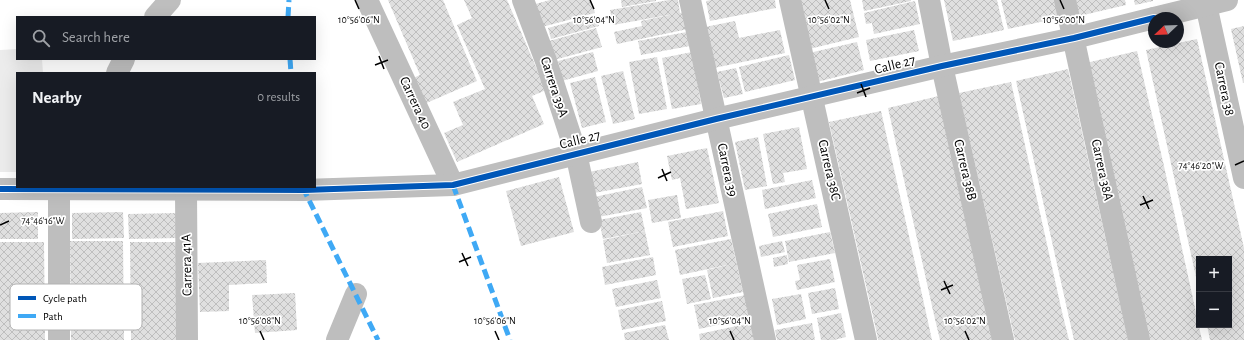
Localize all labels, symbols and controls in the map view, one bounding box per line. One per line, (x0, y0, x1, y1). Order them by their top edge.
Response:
north arrow (1148, 12, 1184, 48)
text: 10°56'06"N (338, 15, 380, 25)
text: 10°56'04"N (573, 15, 615, 25)
text: 10°56'02"N (808, 15, 850, 25)
text: 10°56'00"N (1043, 15, 1085, 25)
search box (16, 16, 316, 60)
icon: search (30, 27, 52, 49)
text: Search here (62, 30, 130, 45)
street label: Calle 27 (873, 53, 917, 77)
street label: Carrera 39A (538, 55, 570, 119)
street label: Carrera 38 (1211, 61, 1237, 117)
street label: Carrera 40 (397, 74, 433, 132)
text: Nearby (32, 89, 82, 106)
text: 0 results (257, 91, 300, 104)
street label: Calle 27 (558, 128, 602, 152)
street label: Carrera 38C (815, 138, 843, 202)
street label: Carrera 38B (951, 138, 979, 202)
street label: Carrera 38A (1089, 138, 1115, 202)
street label: Carrera 39 (714, 142, 740, 198)
text: 74°46'20"W (1179, 161, 1223, 171)
text: 74°46'16"W (21, 216, 65, 226)
street label: Carrera 41A (179, 234, 195, 296)
map controls (1196, 256, 1232, 328)
button: + (1196, 256, 1232, 292)
legend (10, 284, 142, 330)
button: − (1196, 292, 1232, 328)
text: Cycle path (43, 293, 87, 304)
text: Path (43, 311, 63, 322)
text: 10°56'08"N (239, 316, 281, 326)
text: 10°56'06"N (474, 316, 516, 326)
text: 10°56'04"N (709, 316, 751, 326)
text: 10°56'02"N (944, 316, 986, 326)

